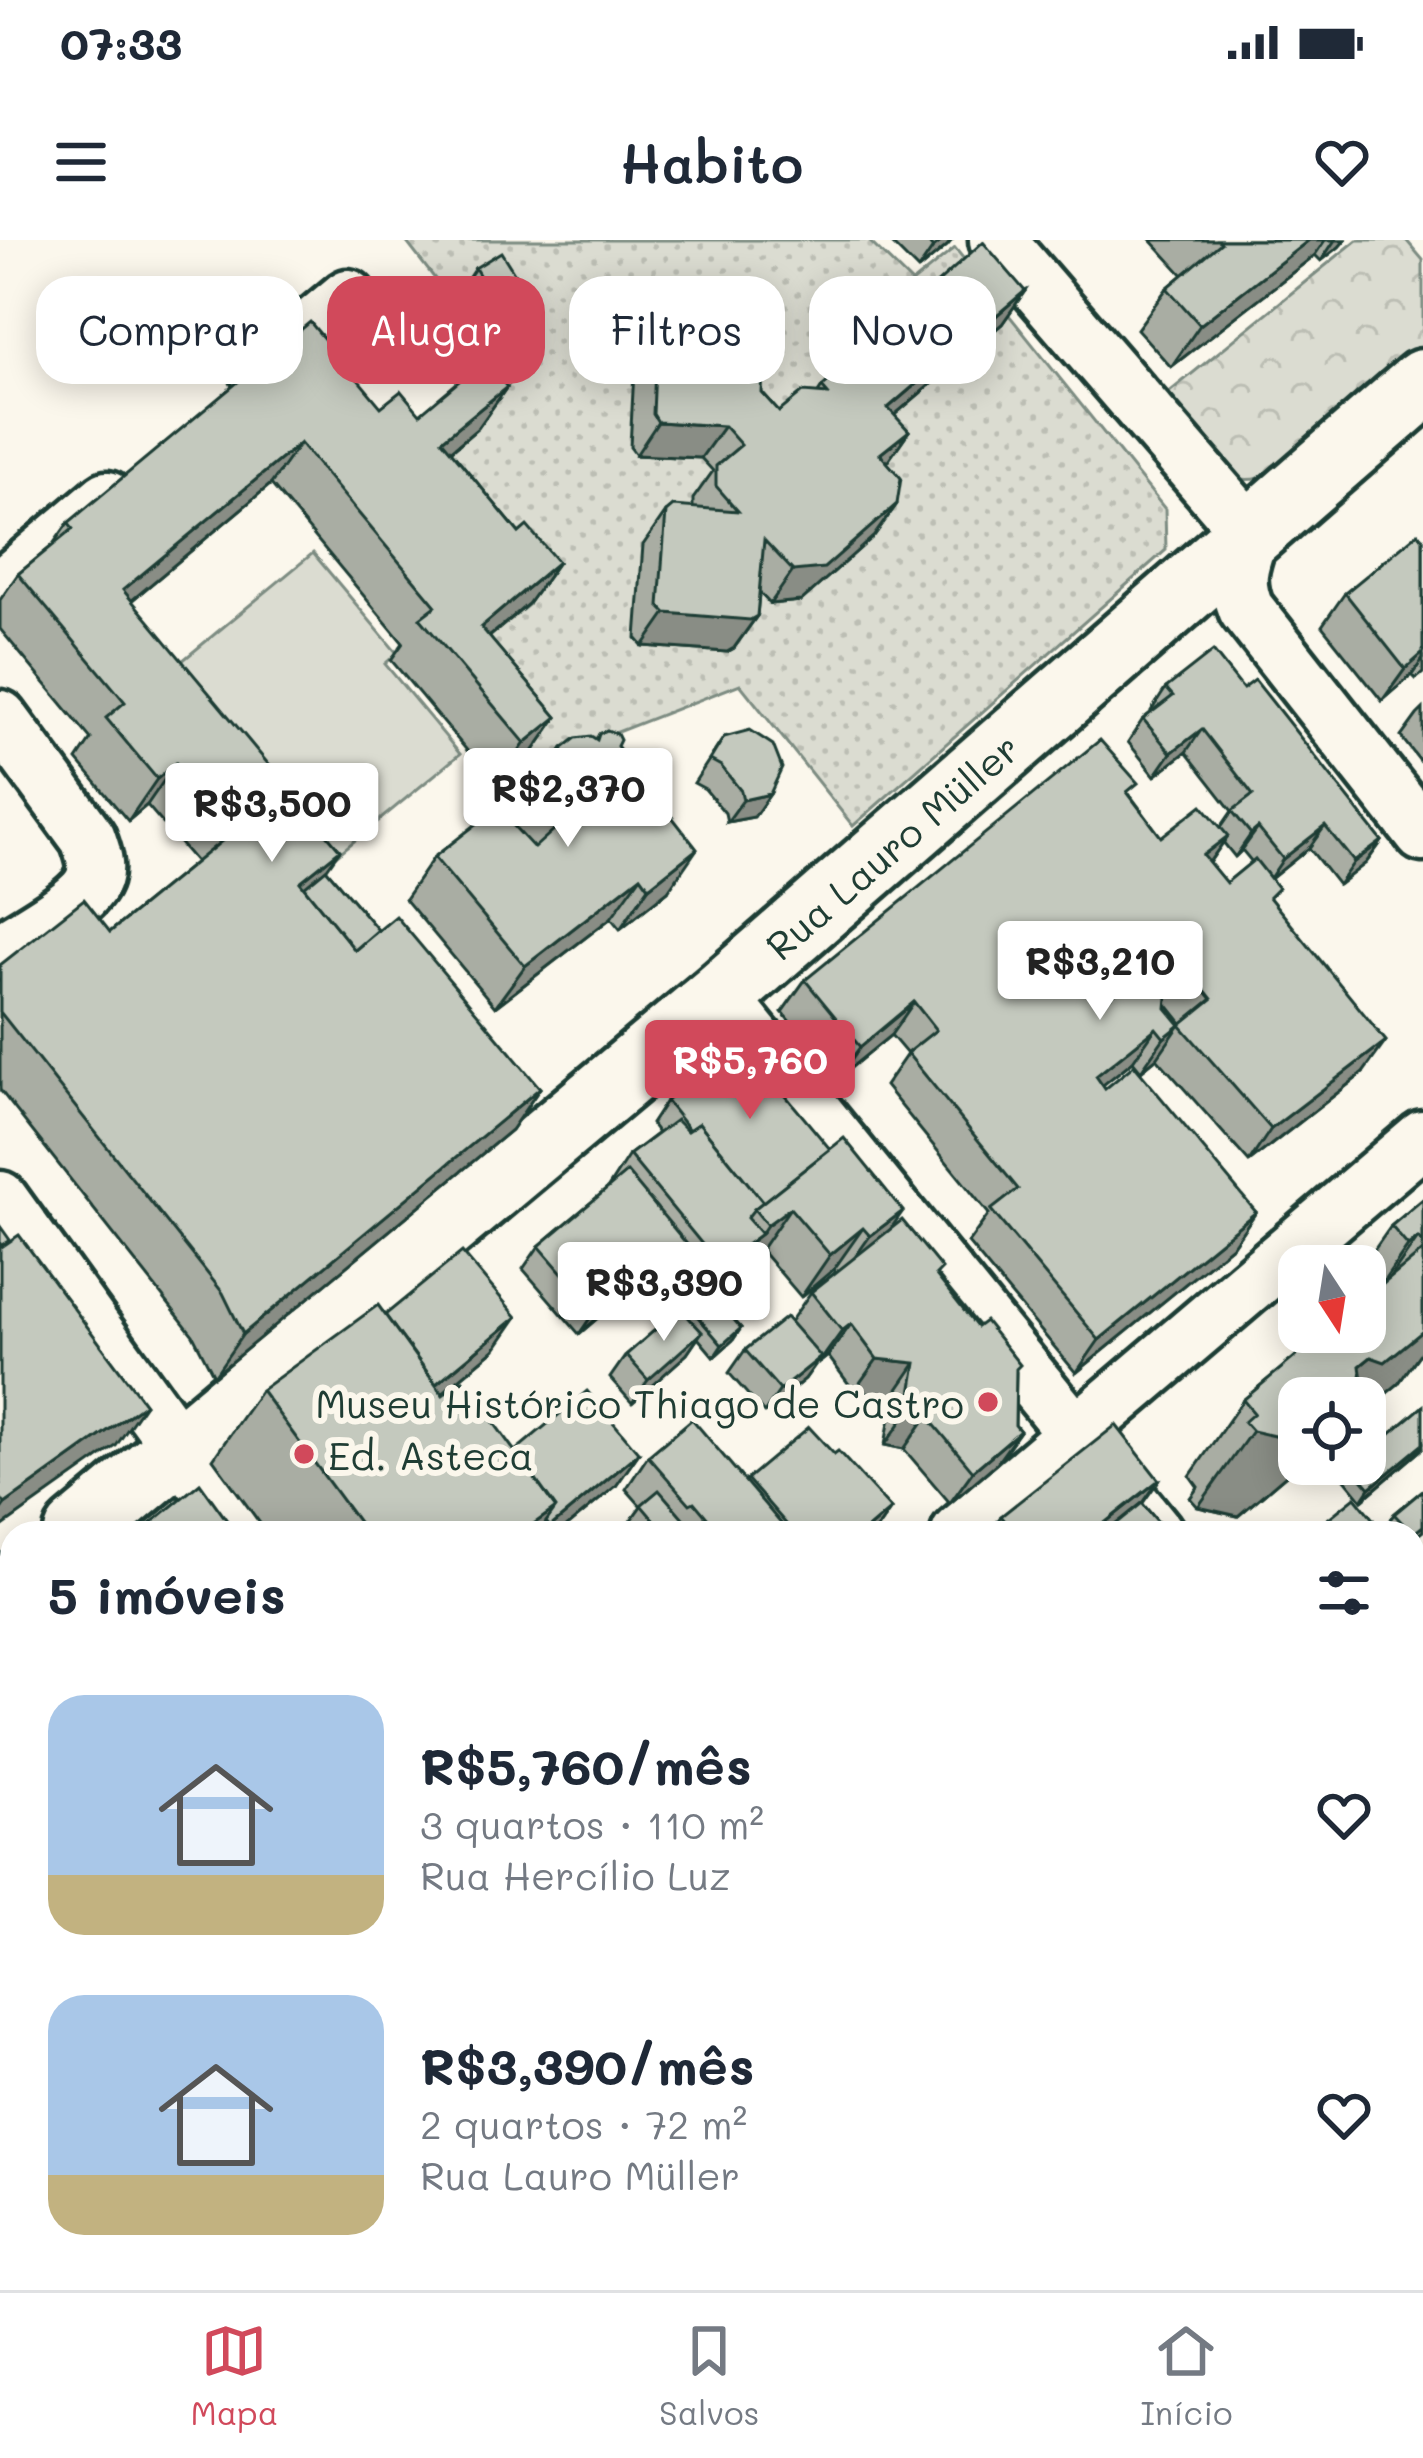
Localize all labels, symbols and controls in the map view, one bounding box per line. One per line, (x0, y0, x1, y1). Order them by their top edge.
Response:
text: 07:33 (60, 13, 182, 71)
text: Habito (620, 127, 803, 198)
icon: menu (48, 129, 114, 195)
icon: heart (1309, 129, 1375, 195)
chip: Comprar (36, 276, 303, 384)
chip: Alugar (327, 276, 545, 384)
chip: Filtros (569, 276, 785, 384)
chip: Novo (809, 276, 996, 384)
street label: Rua Lauro Müller (754, 722, 1030, 970)
pin: R$2,370 (457, 748, 679, 850)
text: R$2,370 (490, 761, 646, 812)
pin: R$3,500 (161, 763, 383, 865)
text: R$3,500 (192, 776, 352, 827)
pin: R$3,210 (989, 921, 1211, 1023)
text: R$3,210 (1025, 934, 1175, 985)
pin: R$5,760 (639, 1020, 861, 1122)
text: R$5,760 (672, 1033, 828, 1084)
pin: R$3,390 (553, 1242, 775, 1344)
north arrow (1278, 1245, 1386, 1353)
map controls (1278, 1245, 1386, 1485)
text: R$3,390 (585, 1255, 743, 1306)
place label: Museu Histórico Thiago de Castro (315, 1377, 964, 1429)
button: locate (1278, 1377, 1386, 1485)
marker: Museu Histórico Thiago de Castro (975, 1389, 1001, 1415)
place label: Ed. Asteca (328, 1429, 534, 1480)
marker: Ed. Asteca (291, 1441, 317, 1467)
text: 5 imóveis (48, 1560, 286, 1627)
icon: filters (1311, 1560, 1377, 1626)
text: R$5,760/mês (420, 1731, 752, 1798)
icon: home (144, 1743, 288, 1887)
icon: heart (1311, 1782, 1377, 1848)
text: 3 quartos · 110 m² (420, 1798, 764, 1849)
text: Rua Hercílio Luz (420, 1849, 731, 1900)
text: R$3,390/mês (420, 2031, 755, 2098)
icon: home (144, 2043, 288, 2187)
icon: heart (1311, 2082, 1377, 2148)
text: 2 quartos · 72 m² (420, 2098, 747, 2149)
text: Rua Lauro Müller (420, 2149, 740, 2200)
tab: Mapa (190, 2318, 278, 2433)
tab: Salvos (659, 2318, 760, 2433)
tab: Início (1140, 2318, 1233, 2433)

